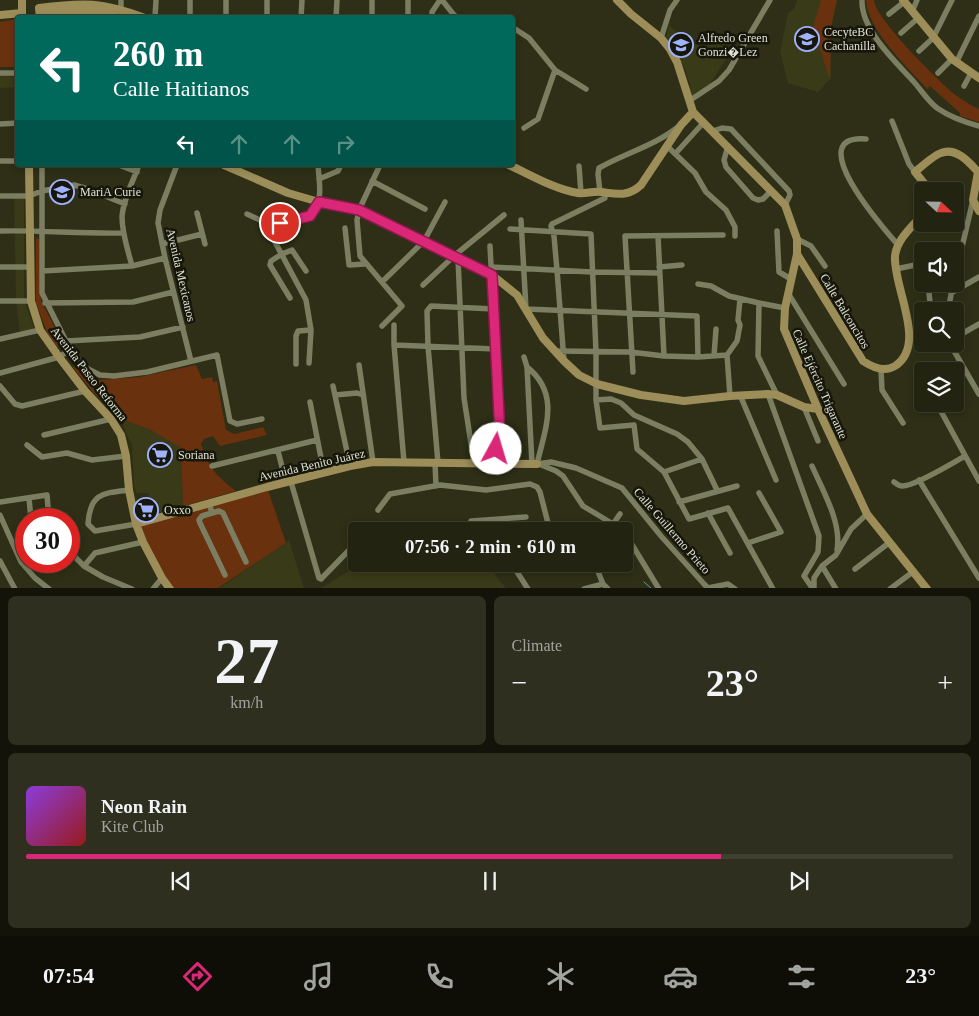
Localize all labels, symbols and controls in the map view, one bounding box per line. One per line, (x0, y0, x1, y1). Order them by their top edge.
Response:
place label: CecyteBC Cachanilla (824, 25, 876, 53)
school or university icon: CecyteBC Cachanilla (794, 26, 820, 52)
place label: Alfredo Green Gonzi�Lez (698, 31, 768, 59)
school or university icon: Alfredo Green Gonzi�Lez (668, 32, 694, 58)
icon: left (30, 35, 95, 100)
text: 260 m (113, 35, 203, 74)
text: Calle Haitianos (113, 76, 249, 101)
icon: left (172, 130, 200, 158)
icon: ahead (225, 130, 253, 158)
icon: ahead (278, 130, 306, 158)
icon: right (331, 130, 359, 158)
school or university icon: MariA Curie (49, 179, 75, 205)
north arrow (914, 182, 964, 232)
map controls (914, 182, 964, 412)
place label: MariA Curie (80, 185, 141, 199)
pin (259, 202, 301, 244)
icon: arrive (266, 209, 294, 237)
street label: Avenida Mexicanos (163, 227, 199, 323)
button: sound (914, 242, 964, 292)
street label: Calle Balconcitos (817, 271, 873, 351)
button: search (914, 302, 964, 352)
street label: Avenida Paseo Reforma (48, 324, 131, 424)
street label: Calle Ejército Trigarante (789, 327, 851, 441)
button: layers (914, 362, 964, 412)
position arrow (469, 422, 521, 474)
supermarket icon: Soriana (147, 442, 173, 468)
street label: Avenida Benito Juárez (258, 446, 366, 484)
place label: Soriana (178, 448, 215, 462)
street label: Calle Guillermo Prieto (631, 485, 713, 577)
supermarket icon: Oxxo (133, 497, 159, 523)
place label: Oxxo (164, 503, 191, 517)
speed limit sign: 30 (15, 508, 80, 573)
text: 07:56 · 2 min · 610 m (405, 536, 576, 557)
text: 27 (214, 625, 279, 697)
text: Climate (512, 637, 562, 654)
text: 23° (706, 662, 759, 704)
text: − (512, 667, 527, 698)
text: + (937, 667, 953, 698)
text: km/h (230, 694, 263, 711)
text: Neon Rain (101, 796, 187, 817)
text: Kite Club (101, 818, 164, 835)
icon: previous (167, 867, 195, 895)
icon: pause (476, 867, 504, 895)
icon: next (785, 867, 813, 895)
icon: directions (180, 959, 215, 994)
icon: music (301, 959, 336, 994)
icon: phone (422, 959, 457, 994)
icon: climate (543, 959, 578, 994)
icon: car (663, 959, 698, 994)
icon: filters (784, 959, 819, 994)
text: 07:54 (43, 963, 94, 988)
text: 23° (905, 963, 936, 988)

